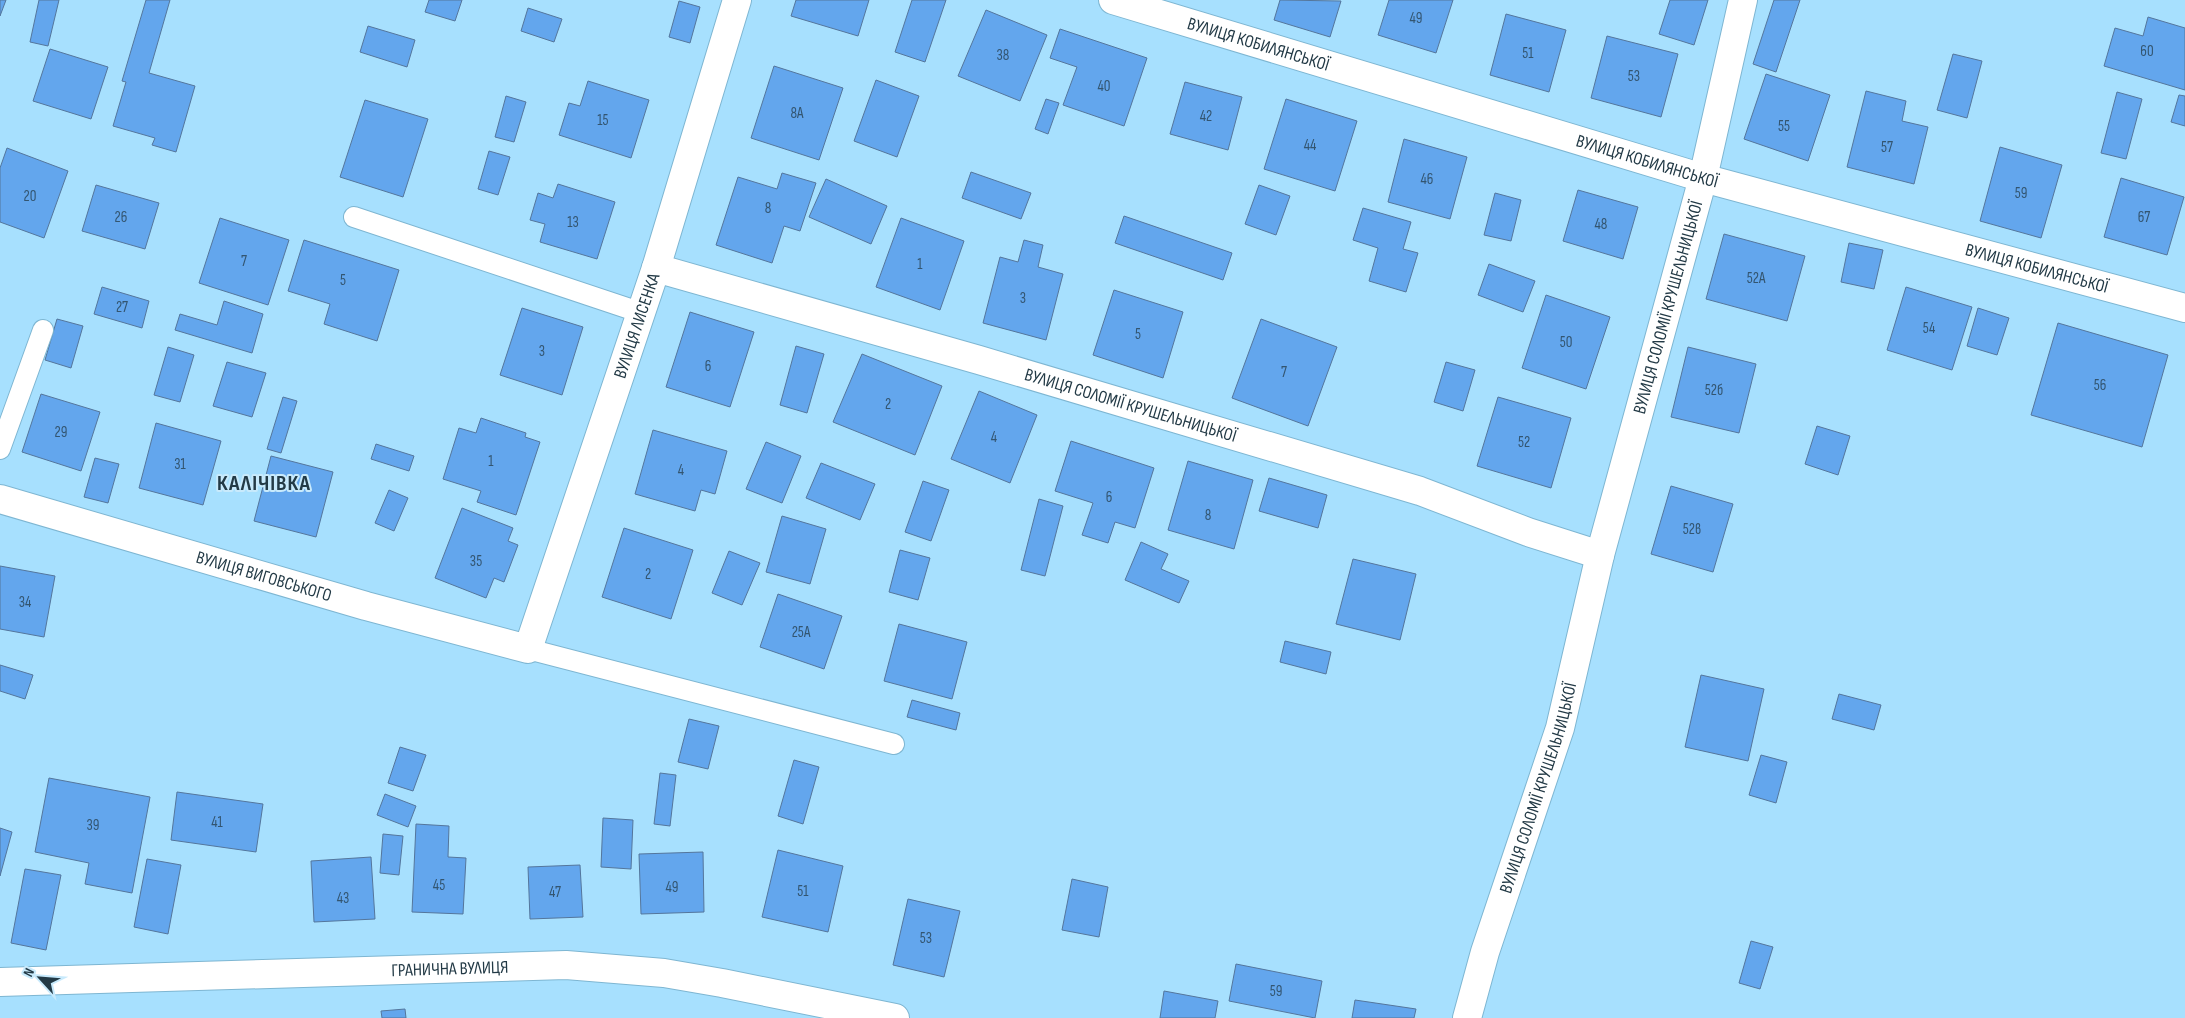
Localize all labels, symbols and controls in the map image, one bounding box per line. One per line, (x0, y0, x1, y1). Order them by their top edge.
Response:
house number: 49 (1410, 9, 1422, 28)
street label: ВУЛИЦЯ КОБИЛЯНСЬКОЇ (1185, 13, 1332, 76)
house number: 60 (2140, 42, 2154, 61)
house number: 51 (1522, 44, 1534, 63)
house number: 38 (997, 46, 1009, 65)
house number: 53 (1628, 67, 1640, 86)
house number: 40 (1098, 77, 1110, 96)
house number: 8А (791, 104, 804, 123)
house number: 42 (1200, 107, 1212, 126)
house number: 15 (597, 111, 609, 130)
house number: 55 (1778, 117, 1790, 136)
street label: ВУЛИЦЯ КОБИЛЯНСЬКОЇ (1574, 130, 1721, 193)
house number: 44 (1304, 136, 1316, 155)
house number: 57 (1881, 138, 1893, 157)
house number: 46 (1421, 170, 1433, 189)
house number: 59 (2015, 184, 2027, 203)
house number: 20 (24, 187, 36, 206)
street label: ВУЛИЦЯ СОЛОМІЇ КРУШЕЛЬНИЦЬКОЇ (1629, 198, 1707, 416)
house number: 8 (765, 199, 771, 218)
house number: 26 (115, 208, 127, 227)
house number: 67 (2138, 208, 2150, 227)
house number: 13 (567, 213, 579, 232)
house number: 48 (1595, 215, 1607, 234)
street label: ВУЛИЦЯ КОБИЛЯНСЬКОЇ (1963, 239, 2111, 298)
house number: 7 (241, 252, 247, 271)
house number: 1 (917, 255, 923, 274)
house number: 52А (1747, 269, 1766, 288)
street label: ВУЛИЦЯ ЛИСЕНКА (610, 270, 665, 381)
house number: 5 (340, 271, 346, 290)
house number: 3 (1020, 289, 1026, 308)
house number: 27 (116, 298, 128, 317)
house number: 54 (1923, 319, 1935, 338)
house number: 5 (1135, 325, 1141, 344)
house number: 50 (1560, 333, 1572, 352)
house number: 3 (539, 342, 545, 361)
house number: 6 (705, 357, 711, 376)
house number: 7 (1281, 363, 1287, 382)
street label: ВУЛИЦЯ СОЛОМІЇ КРУШЕЛЬНИЦЬКОЇ (1022, 364, 1239, 447)
house number: 56 (2094, 376, 2106, 395)
house number: 52б (1705, 381, 1723, 400)
house number: 2 (885, 395, 891, 414)
house number: 29 (55, 423, 67, 442)
house number: 4 (991, 428, 997, 447)
house number: 52 (1518, 433, 1530, 452)
house number: 1 (488, 452, 494, 471)
house number: 31 (174, 455, 187, 474)
house number: 4 (678, 461, 684, 480)
district label: КАЛІЧІВКА (217, 470, 311, 497)
house number: 6 (1106, 488, 1112, 507)
house number: 8 (1205, 506, 1211, 525)
house number: 52в (1683, 520, 1701, 539)
street label: ВУЛИЦЯ ВИГОВСЬКОГО (194, 547, 334, 606)
house number: 35 (470, 552, 482, 571)
house number: 2 (645, 565, 651, 584)
house number: 34 (19, 593, 31, 612)
house number: 25А (792, 623, 811, 642)
street label: ВУЛИЦЯ СОЛОМІЇ КРУШЕЛЬНИЦЬКОЇ (1495, 680, 1581, 896)
house number: 41 (211, 813, 224, 832)
house number: 39 (87, 816, 99, 835)
house number: 45 (433, 876, 445, 895)
house number: 49 (666, 878, 678, 897)
house number: 51 (797, 882, 809, 901)
house number: 47 (549, 883, 561, 902)
house number: 43 (337, 889, 349, 908)
house number: 53 (920, 929, 932, 948)
north arrow (15, 953, 65, 1003)
street label: ГРАНИЧНА ВУЛИЦЯ (391, 957, 509, 981)
text: N (19, 965, 38, 980)
house number: 59 (1270, 982, 1282, 1001)

